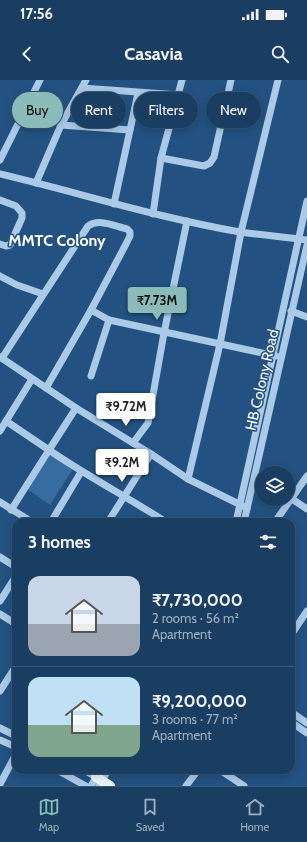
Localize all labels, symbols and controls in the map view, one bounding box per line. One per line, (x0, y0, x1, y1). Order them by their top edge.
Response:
text: 17:56 (20, 5, 53, 23)
icon: back (16, 43, 38, 65)
text: Casavia (124, 43, 183, 65)
icon: search (269, 43, 291, 65)
chip: Buy (12, 92, 63, 128)
chip: Rent (71, 92, 126, 128)
chip: Filters (134, 92, 198, 128)
chip: New (206, 92, 261, 128)
district label: MMTC Colony (8, 231, 106, 250)
pin: ₹7.73M (124, 287, 190, 321)
text: ₹7.73M (137, 292, 177, 308)
street label: HB Colony Road (242, 328, 282, 432)
pin: ₹9.72M (93, 393, 159, 427)
text: ₹9.72M (105, 398, 147, 414)
pin: ₹9.2M (94, 449, 150, 483)
text: ₹9.2M (105, 454, 139, 470)
map controls (255, 466, 295, 506)
button: layers (255, 466, 295, 506)
icon: filters (257, 531, 279, 553)
text: 3 homes (28, 532, 91, 552)
text: ₹7,730,000 (152, 590, 243, 610)
icon: home (60, 592, 108, 640)
text: 2 rooms · 56 m² (152, 610, 239, 626)
text: Apartment (152, 626, 212, 642)
text: ₹9,200,000 (152, 691, 247, 711)
icon: home (60, 693, 108, 741)
text: 3 rooms · 77 m² (152, 711, 238, 727)
text: Apartment (152, 727, 212, 743)
tab: Map (38, 796, 60, 834)
tab: Saved (136, 796, 164, 834)
tab: Home (240, 796, 269, 834)

